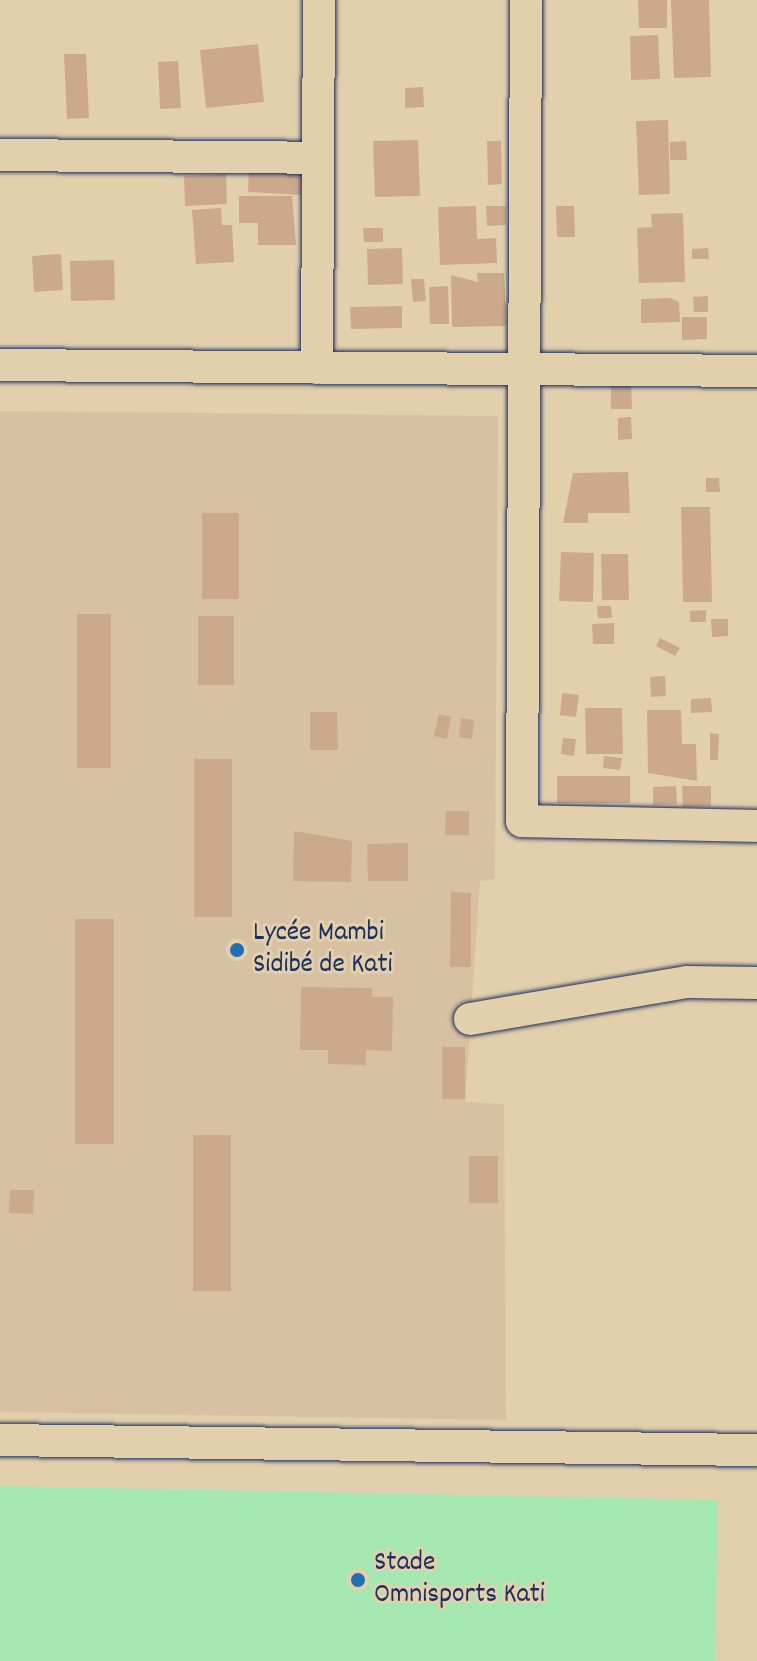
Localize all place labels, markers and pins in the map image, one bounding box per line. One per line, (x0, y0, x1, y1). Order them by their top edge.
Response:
place label: Lycée Mambi Sidibé de Kati (253, 917, 393, 983)
marker: Lycée Mambi Sidibé de Kati (228, 941, 246, 959)
place label: Stade Omnisports Kati (374, 1547, 545, 1613)
marker: Stade Omnisports Kati (349, 1571, 367, 1589)

